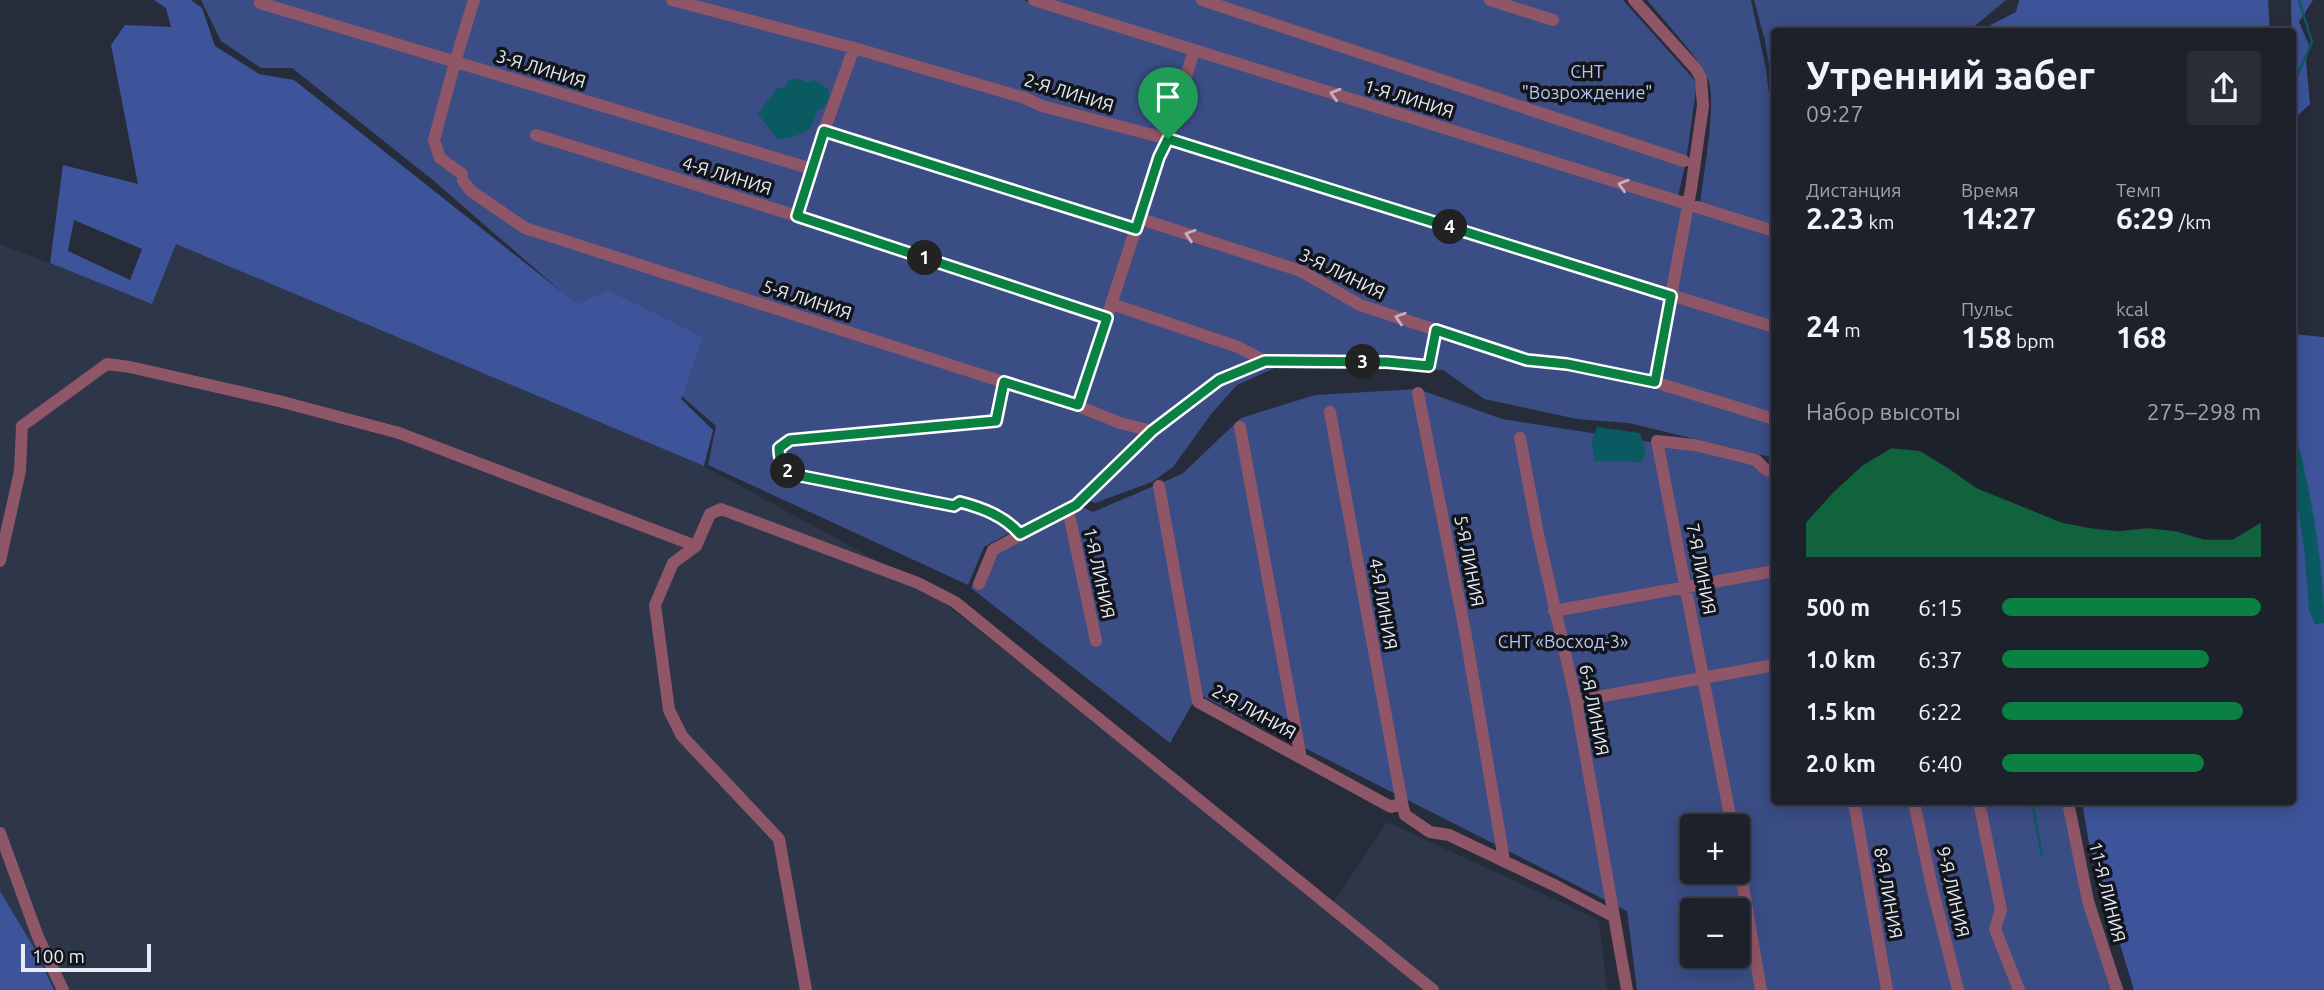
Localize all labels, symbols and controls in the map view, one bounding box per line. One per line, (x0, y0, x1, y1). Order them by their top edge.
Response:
street label: 3-Я ЛИНИЯ (494, 45, 589, 91)
button: share (2187, 51, 2261, 125)
text: Утренний забег (1806, 54, 2095, 96)
park label: СНТ "Возрождение" (1522, 61, 1652, 102)
pin (1138, 67, 1198, 139)
street label: 2-Я ЛИНИЯ (1022, 69, 1117, 115)
street label: 1-Я ЛИНИЯ (1362, 75, 1457, 121)
icon: arrive (1149, 78, 1187, 116)
one-way arrow (1330, 88, 1342, 103)
text: 09:27 (1806, 101, 1864, 126)
street label: 4-Я ЛИНИЯ (680, 152, 775, 198)
one-way arrow (1617, 178, 1629, 193)
text: Дистанция (1806, 179, 1901, 201)
text: Время (1961, 179, 2019, 201)
text: Темп (2116, 179, 2161, 201)
text: 2.23 (1806, 201, 1864, 235)
text: 14:27 (1961, 201, 2036, 235)
text: 6:29 (2116, 201, 2174, 235)
pin: 4 (1432, 210, 1468, 244)
text: km (1864, 211, 1894, 233)
text: /km (2174, 211, 2212, 233)
text: 4 (1444, 215, 1455, 237)
one-way arrow (1184, 228, 1196, 243)
pin: 1 (908, 240, 942, 276)
street label: 3-Я ЛИНИЯ (1296, 244, 1388, 302)
text: 1 (919, 246, 930, 268)
street label: 5-Я ЛИНИЯ (760, 275, 854, 323)
text: Пульс (1961, 298, 2013, 320)
text: kcal (2116, 298, 2149, 320)
text: 24 (1806, 309, 1840, 343)
one-way arrow (1394, 312, 1406, 327)
text: m (1840, 319, 1861, 341)
text: 158 (1961, 320, 2012, 354)
text: 168 (2116, 320, 2167, 354)
text: bpm (2012, 330, 2055, 352)
pin: 3 (1346, 344, 1380, 380)
text: 3 (1357, 350, 1368, 372)
text: Набор высоты (1806, 399, 1961, 424)
text: 275–298 m (2147, 399, 2261, 424)
pin: 2 (770, 454, 806, 489)
text: 2 (782, 459, 793, 481)
street label: 5-Я ЛИНИЯ (1451, 513, 1489, 608)
street label: 7-Я ЛИНИЯ (1683, 521, 1721, 616)
street label: 1-Я ЛИНИЯ (1081, 525, 1119, 620)
street label: 4-Я ЛИНИЯ (1366, 556, 1402, 651)
text: 500 m (1806, 595, 1870, 620)
text: 6:15 (1918, 595, 1963, 620)
park label: СНТ «Восход-3» (1498, 631, 1628, 651)
text: 1.0 km (1806, 647, 1876, 672)
text: 6:37 (1918, 647, 1963, 672)
street label: 6-Я ЛИНИЯ (1576, 662, 1614, 757)
street label: 2-Я ЛИНИЯ (1209, 680, 1300, 742)
text: 1.5 km (1806, 699, 1876, 724)
text: 6:22 (1918, 699, 1963, 724)
text: 2.0 km (1806, 751, 1876, 776)
text: 6:40 (1918, 751, 1963, 776)
map controls (1680, 814, 1750, 968)
button: + (1680, 814, 1750, 884)
street label: 11-Я ЛИНИЯ (2086, 839, 2130, 944)
street label: 9-Я ЛИНИЯ (1934, 844, 1974, 939)
street label: 8-Я ЛИНИЯ (1871, 845, 1907, 940)
button: − (1680, 898, 1750, 968)
scale bar (21, 941, 150, 973)
text: 100 m (32, 945, 85, 967)

